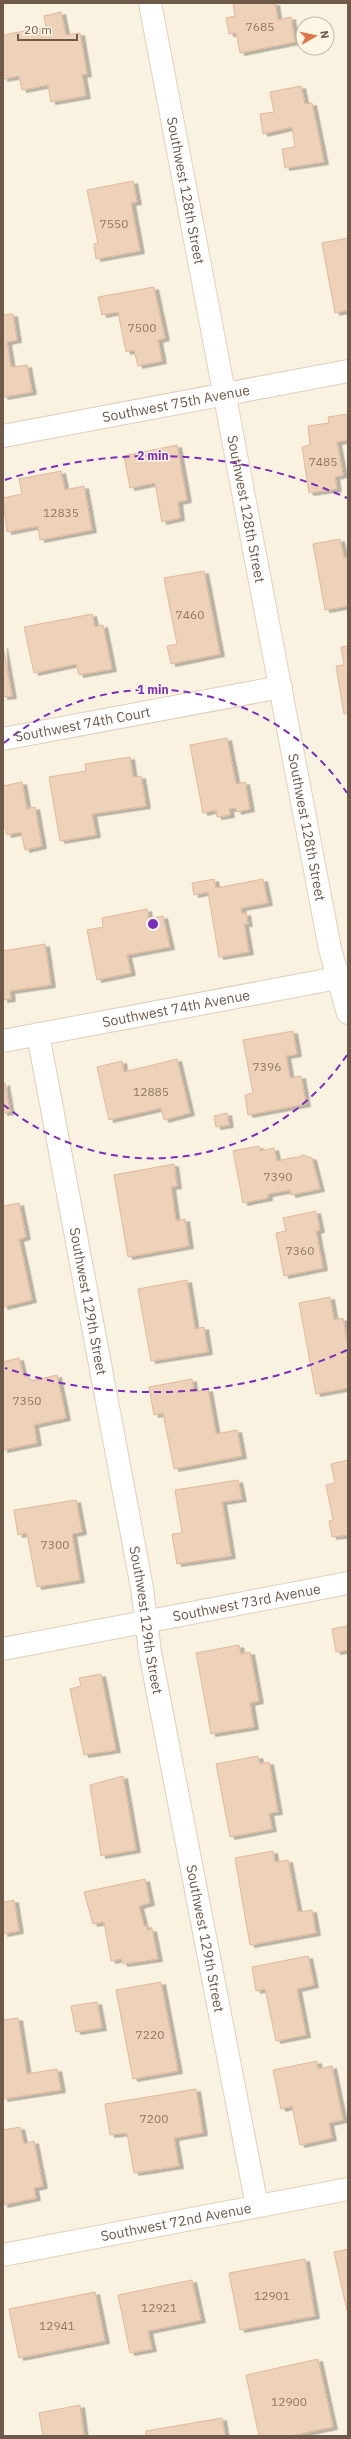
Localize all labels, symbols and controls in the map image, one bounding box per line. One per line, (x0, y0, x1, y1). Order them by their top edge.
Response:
scale bar (18, 16, 77, 42)
north arrow (295, 16, 335, 56)
house number: 7685 (246, 19, 274, 34)
text: 20 m (24, 22, 52, 37)
text: N (317, 29, 332, 39)
street label: Southwest 128th Street (163, 115, 209, 266)
house number: 7550 (100, 216, 128, 231)
house number: 7500 (128, 320, 156, 335)
street label: Southwest 75th Avenue (101, 381, 252, 426)
street label: Southwest 128th Street (223, 434, 269, 584)
text: 2 min (137, 448, 169, 463)
house number: 7485 (309, 454, 337, 469)
house number: 12835 (43, 505, 79, 520)
house number: 7460 (176, 607, 204, 622)
text: 1 min (137, 682, 169, 697)
street label: Southwest 74th Court (13, 703, 152, 746)
street label: Southwest 128th Street (284, 752, 330, 903)
centre of rings (146, 917, 160, 931)
street label: Southwest 74th Avenue (101, 986, 252, 1031)
house number: 7396 (253, 1059, 281, 1074)
house number: 12885 (133, 1084, 169, 1099)
house number: 7390 (264, 1169, 292, 1184)
street label: Southwest 129th Street (66, 1226, 111, 1377)
house number: 7360 (286, 1243, 314, 1258)
house number: 7350 (13, 1393, 41, 1408)
house number: 7300 (41, 1537, 69, 1552)
street label: Southwest 129th Street (125, 1544, 167, 1696)
street label: Southwest 73rd Avenue (171, 1579, 322, 1625)
street label: Southwest 129th Street (182, 1863, 228, 2014)
house number: 7220 (136, 2027, 164, 2042)
house number: 7200 (140, 2111, 168, 2126)
street label: Southwest 72nd Avenue (99, 2199, 253, 2245)
house number: 12901 (254, 2288, 290, 2303)
house number: 12921 (141, 2300, 177, 2315)
house number: 12941 (39, 2318, 75, 2333)
house number: 12900 (271, 2394, 307, 2409)

